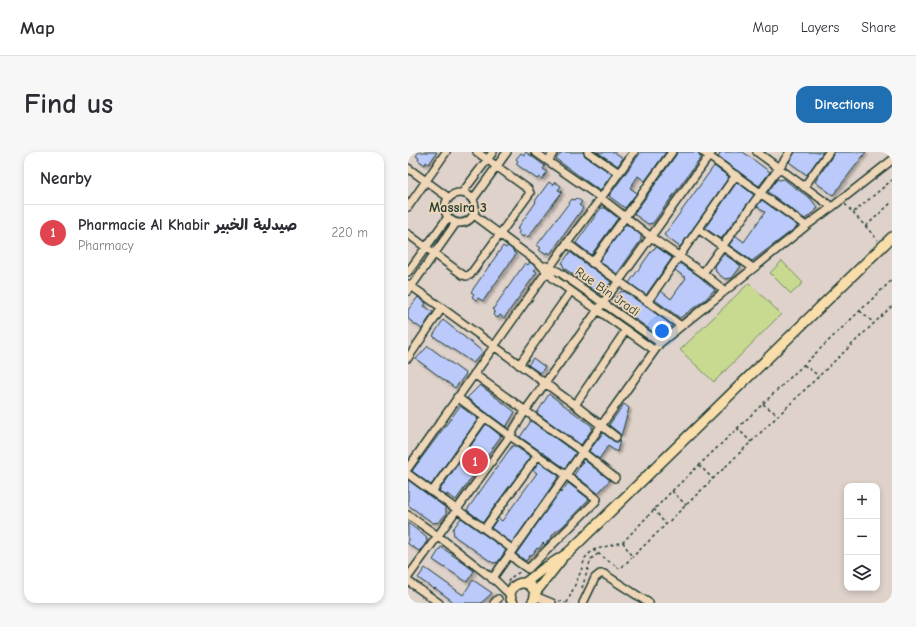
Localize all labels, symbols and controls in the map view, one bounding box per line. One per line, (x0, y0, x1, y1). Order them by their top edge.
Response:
text: Map (20, 17, 55, 39)
text: Map (752, 19, 779, 36)
text: Layers (801, 19, 839, 36)
text: Share (861, 19, 896, 36)
button: Directions (796, 86, 892, 123)
text: Find us (24, 88, 113, 120)
text: Nearby (40, 169, 91, 188)
district label: Massira 3 (429, 199, 487, 216)
text: Pharmacie Al Khabir صيدلية الخبير (78, 216, 297, 234)
text: 1 (50, 225, 56, 240)
text: 220 m (331, 225, 368, 240)
text: Pharmacy (78, 238, 134, 253)
street label: Rue Bin Jradi (573, 264, 643, 319)
your location (652, 321, 672, 341)
pin: 1 (462, 446, 488, 476)
map controls (844, 483, 880, 591)
button: + (844, 483, 880, 519)
button: − (844, 519, 880, 555)
button: layers (844, 555, 880, 591)

